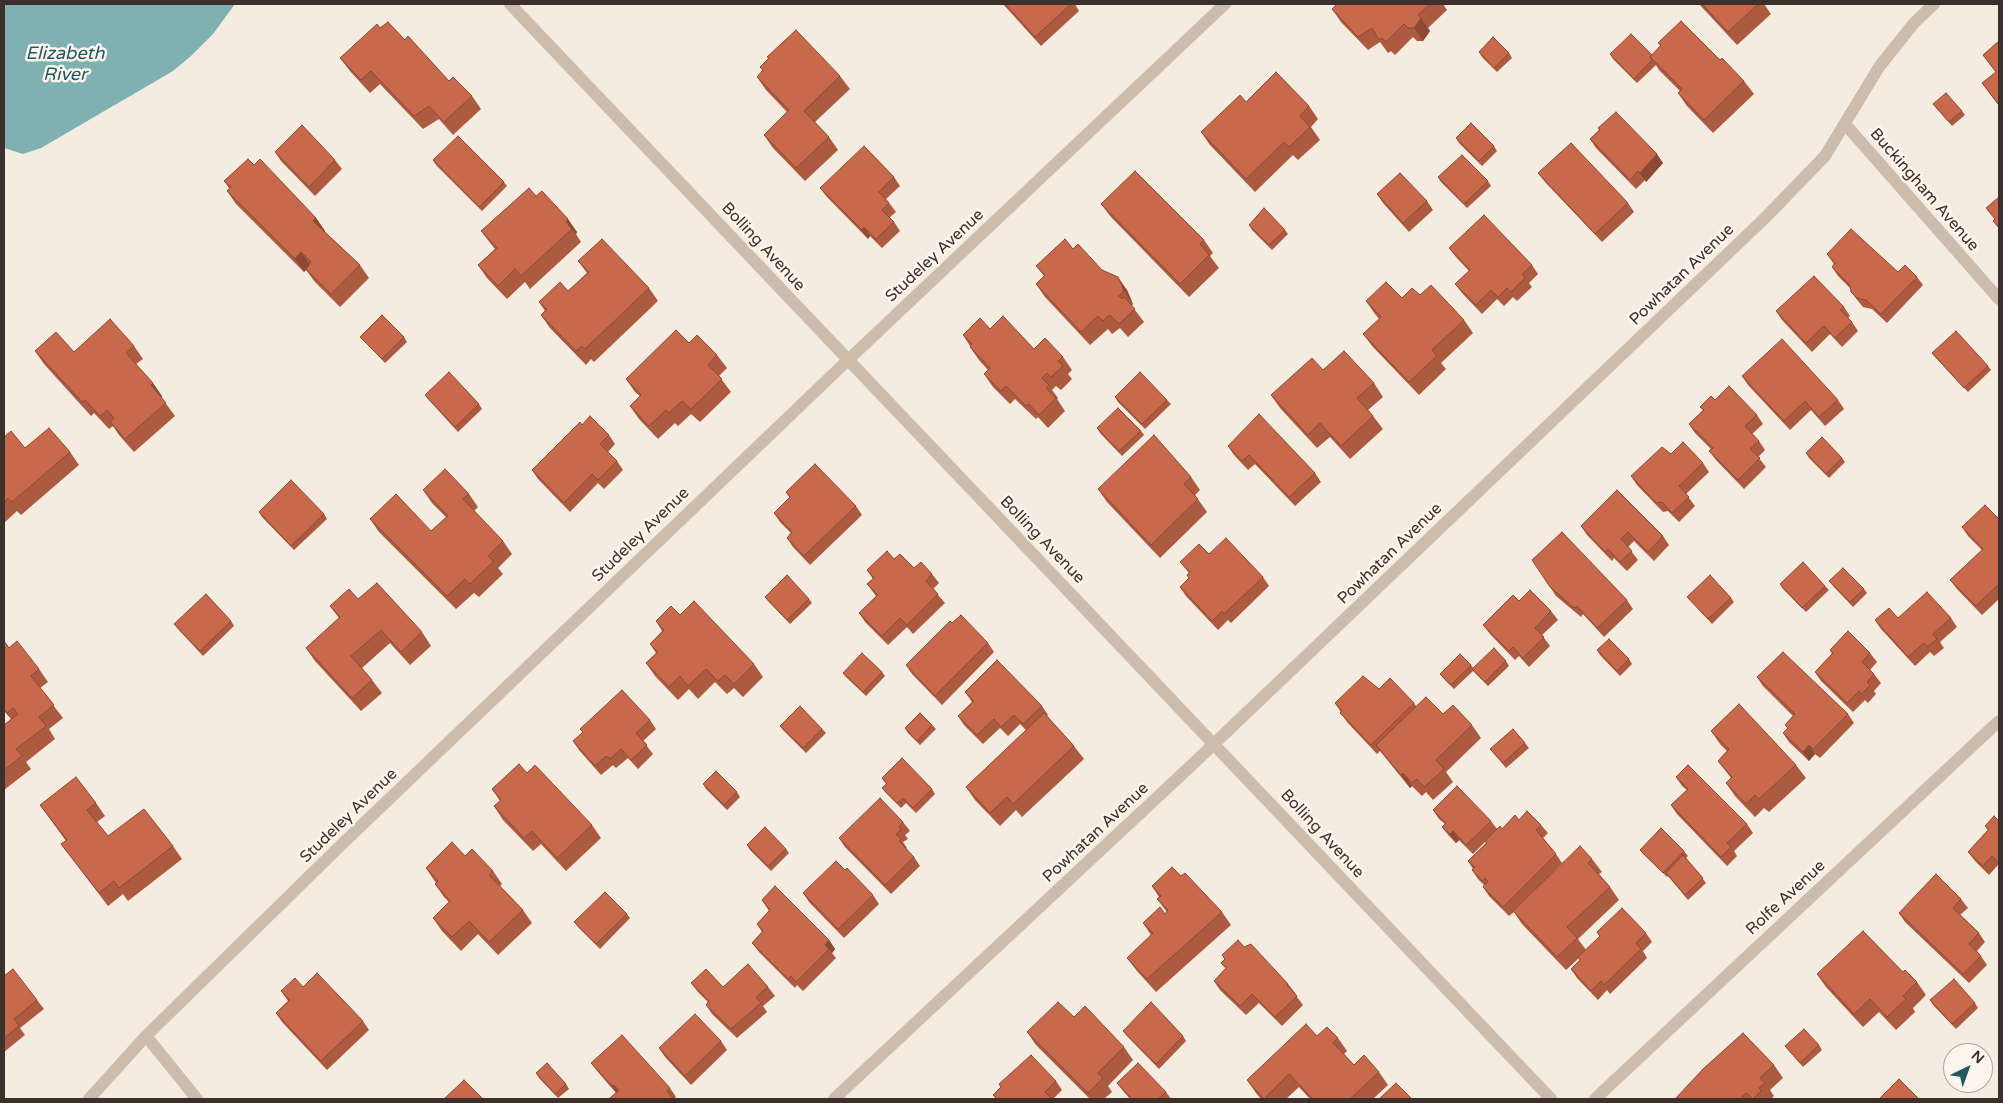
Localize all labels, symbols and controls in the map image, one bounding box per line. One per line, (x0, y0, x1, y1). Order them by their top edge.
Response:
water label: Elizabeth River (26, 43, 104, 86)
street label: Buckingham Avenue (1865, 125, 1983, 255)
street label: Bolling Avenue (717, 199, 809, 295)
street label: Studeley Avenue (882, 206, 988, 306)
street label: Powhatan Avenue (1626, 220, 1738, 330)
street label: Studeley Avenue (588, 484, 694, 586)
street label: Bolling Avenue (996, 492, 1088, 588)
street label: Powhatan Avenue (1334, 499, 1446, 609)
street label: Studeley Avenue (296, 765, 402, 867)
street label: Powhatan Avenue (1039, 779, 1153, 887)
street label: Bolling Avenue (1276, 786, 1368, 882)
street label: Rolfe Avenue (1742, 856, 1830, 940)
north arrow (1943, 1043, 1993, 1093)
text: N (1968, 1047, 1988, 1067)

